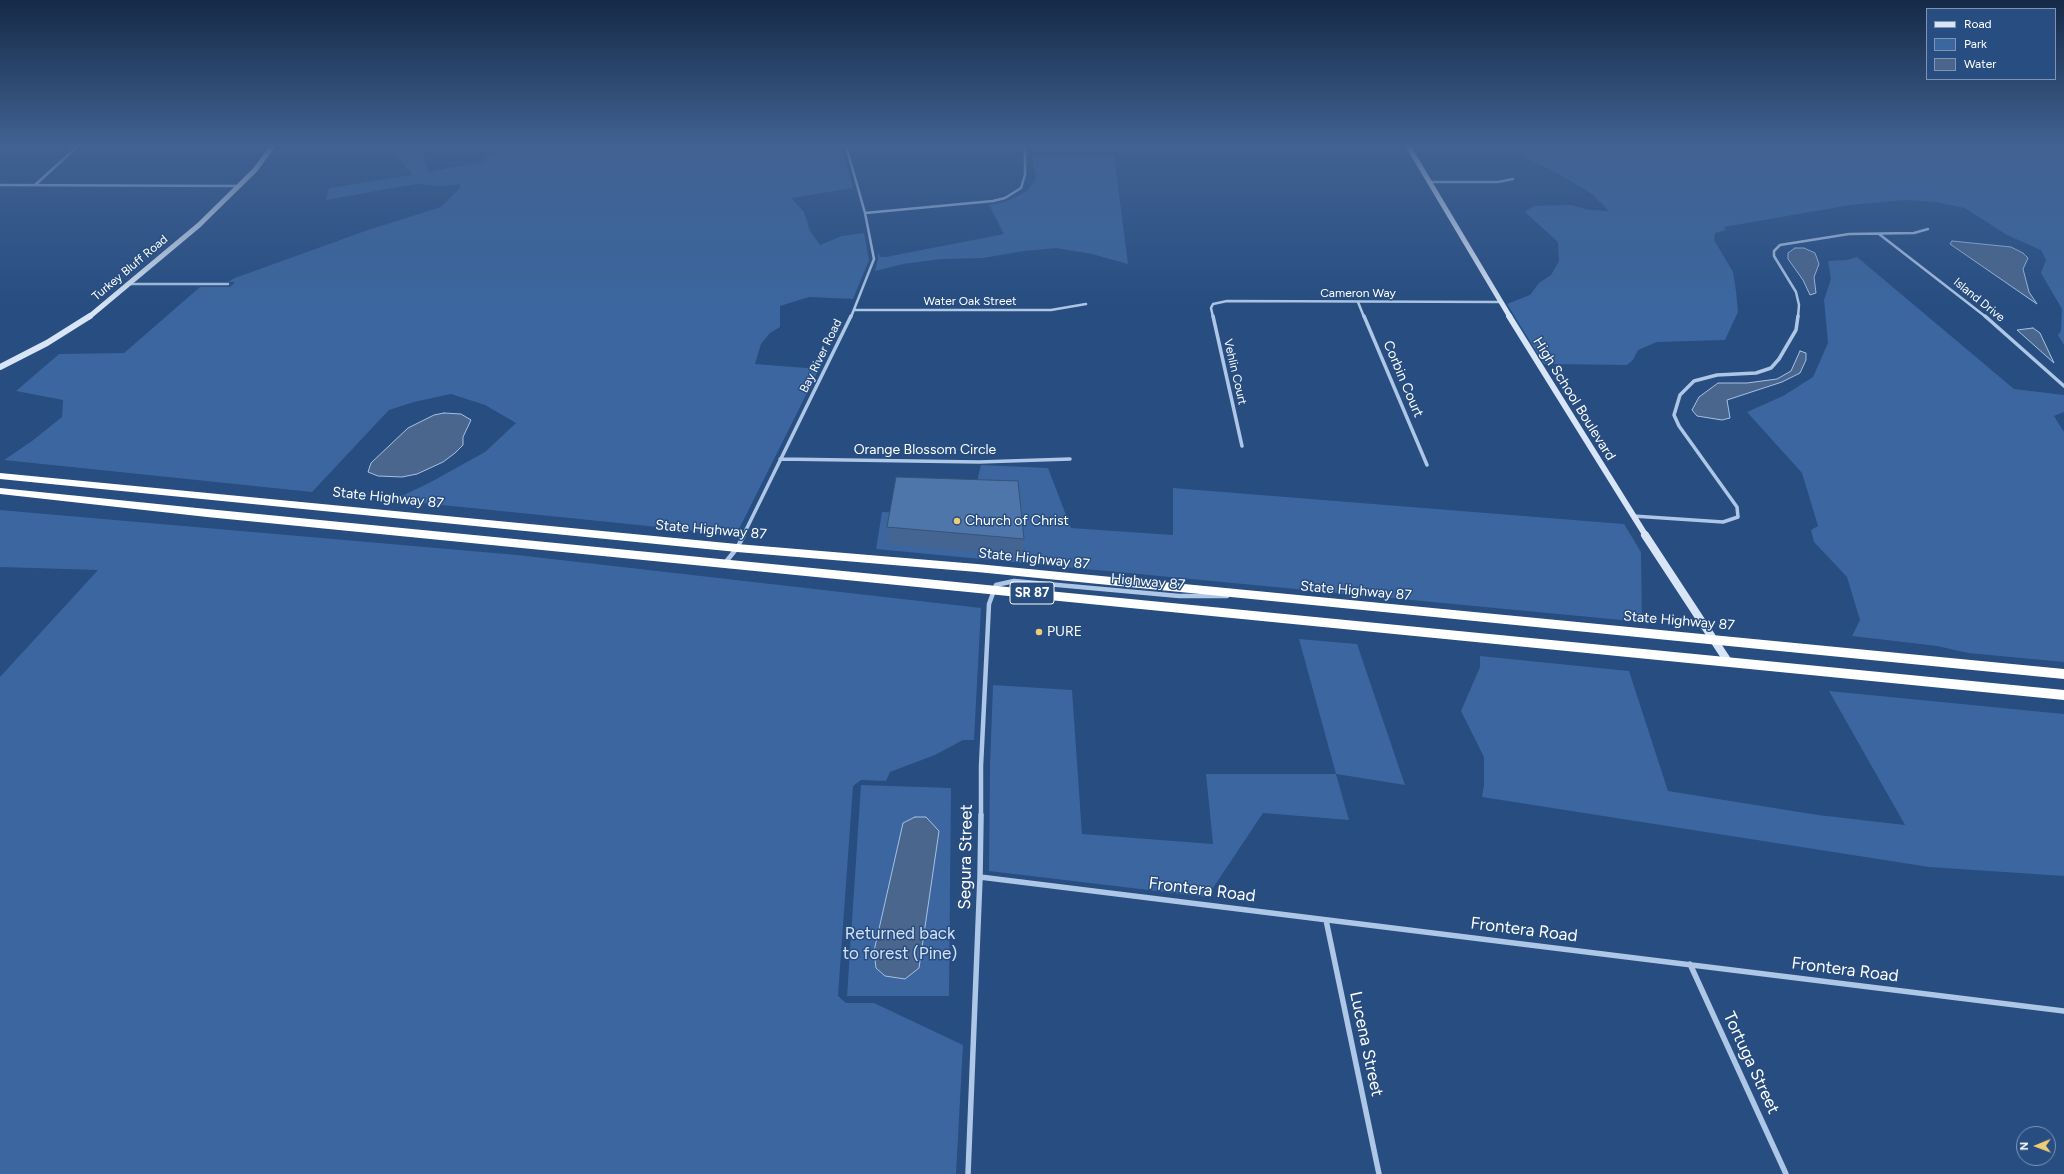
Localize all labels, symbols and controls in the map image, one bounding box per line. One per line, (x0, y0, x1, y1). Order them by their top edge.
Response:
legend (1926, 8, 2056, 80)
text: Road (1964, 17, 1992, 31)
text: Park (1964, 37, 1987, 51)
text: Water (1964, 57, 1996, 71)
street label: Turkey Bluff Road (89, 232, 171, 304)
street label: Island Drive (1950, 275, 2008, 325)
street label: Cameron Way (1320, 286, 1396, 300)
street label: Water Oak Street (923, 294, 1017, 308)
street label: Bay River Road (797, 317, 845, 395)
street label: High School Boulevard (1529, 334, 1619, 464)
street label: Vehlin Court (1220, 338, 1250, 406)
street label: Corbin Court (1379, 338, 1427, 420)
street label: Orange Blossom Circle (854, 442, 996, 458)
street label: State Highway 87 (332, 484, 444, 512)
place label: Church of Christ (965, 513, 1069, 529)
marker: Church of Christ (952, 516, 962, 526)
street label: State Highway 87 (655, 517, 767, 543)
street label: State Highway 87 (978, 545, 1090, 573)
street label: Highway 87 (1110, 570, 1186, 594)
street label: State Highway 87 (1300, 578, 1412, 604)
road number: SR 87 (1010, 582, 1054, 604)
street label: State Highway 87 (1623, 608, 1735, 634)
place label: PURE (1047, 624, 1082, 640)
marker: PURE (1034, 627, 1044, 637)
street label: Segura Street (955, 804, 977, 910)
street label: Frontera Road (1147, 873, 1257, 907)
street label: Frontera Road (1469, 913, 1579, 947)
park label: Returned back to forest (Pine) (843, 924, 957, 964)
street label: Frontera Road (1790, 953, 1900, 987)
street label: Lucena Street (1345, 990, 1387, 1098)
street label: Tortuga Street (1718, 1009, 1784, 1117)
north arrow (2016, 1126, 2056, 1166)
text: N (2018, 1142, 2031, 1151)

